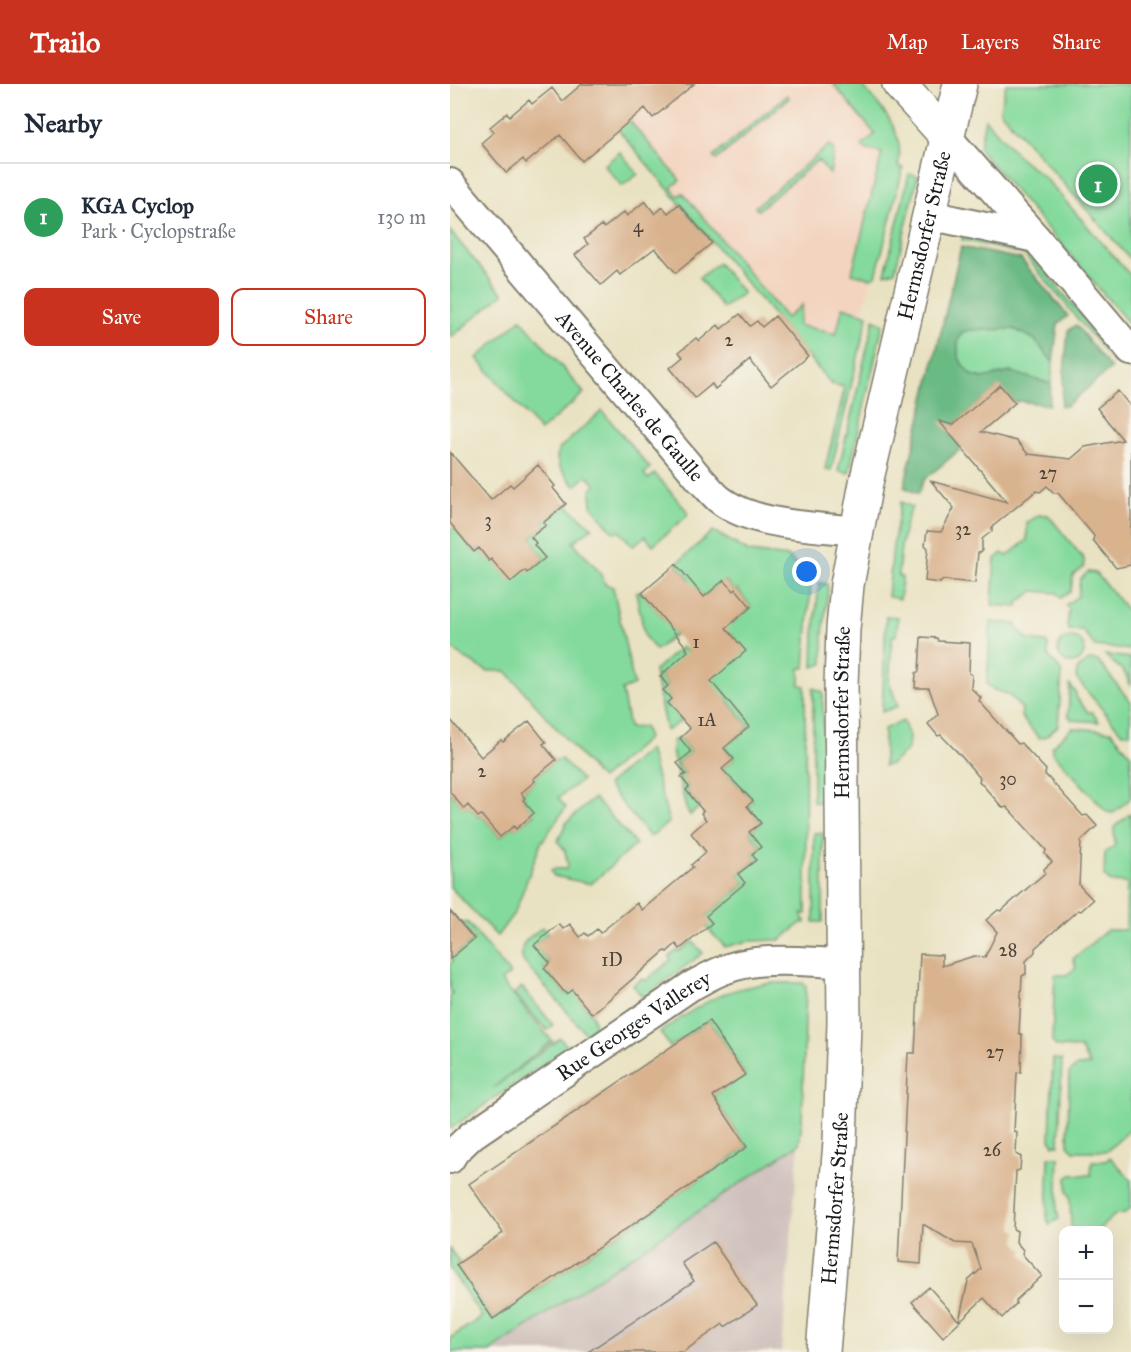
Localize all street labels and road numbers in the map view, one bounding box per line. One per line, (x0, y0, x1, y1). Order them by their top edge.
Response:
street label: Hermsdorfer Straße (892, 148, 957, 323)
street label: Avenue Charles de Gaulle (550, 304, 710, 487)
street label: Hermsdorfer Straße (828, 626, 856, 799)
street label: Rue Georges Vallerey (551, 964, 716, 1087)
street label: Hermsdorfer Straße (815, 1112, 854, 1286)

